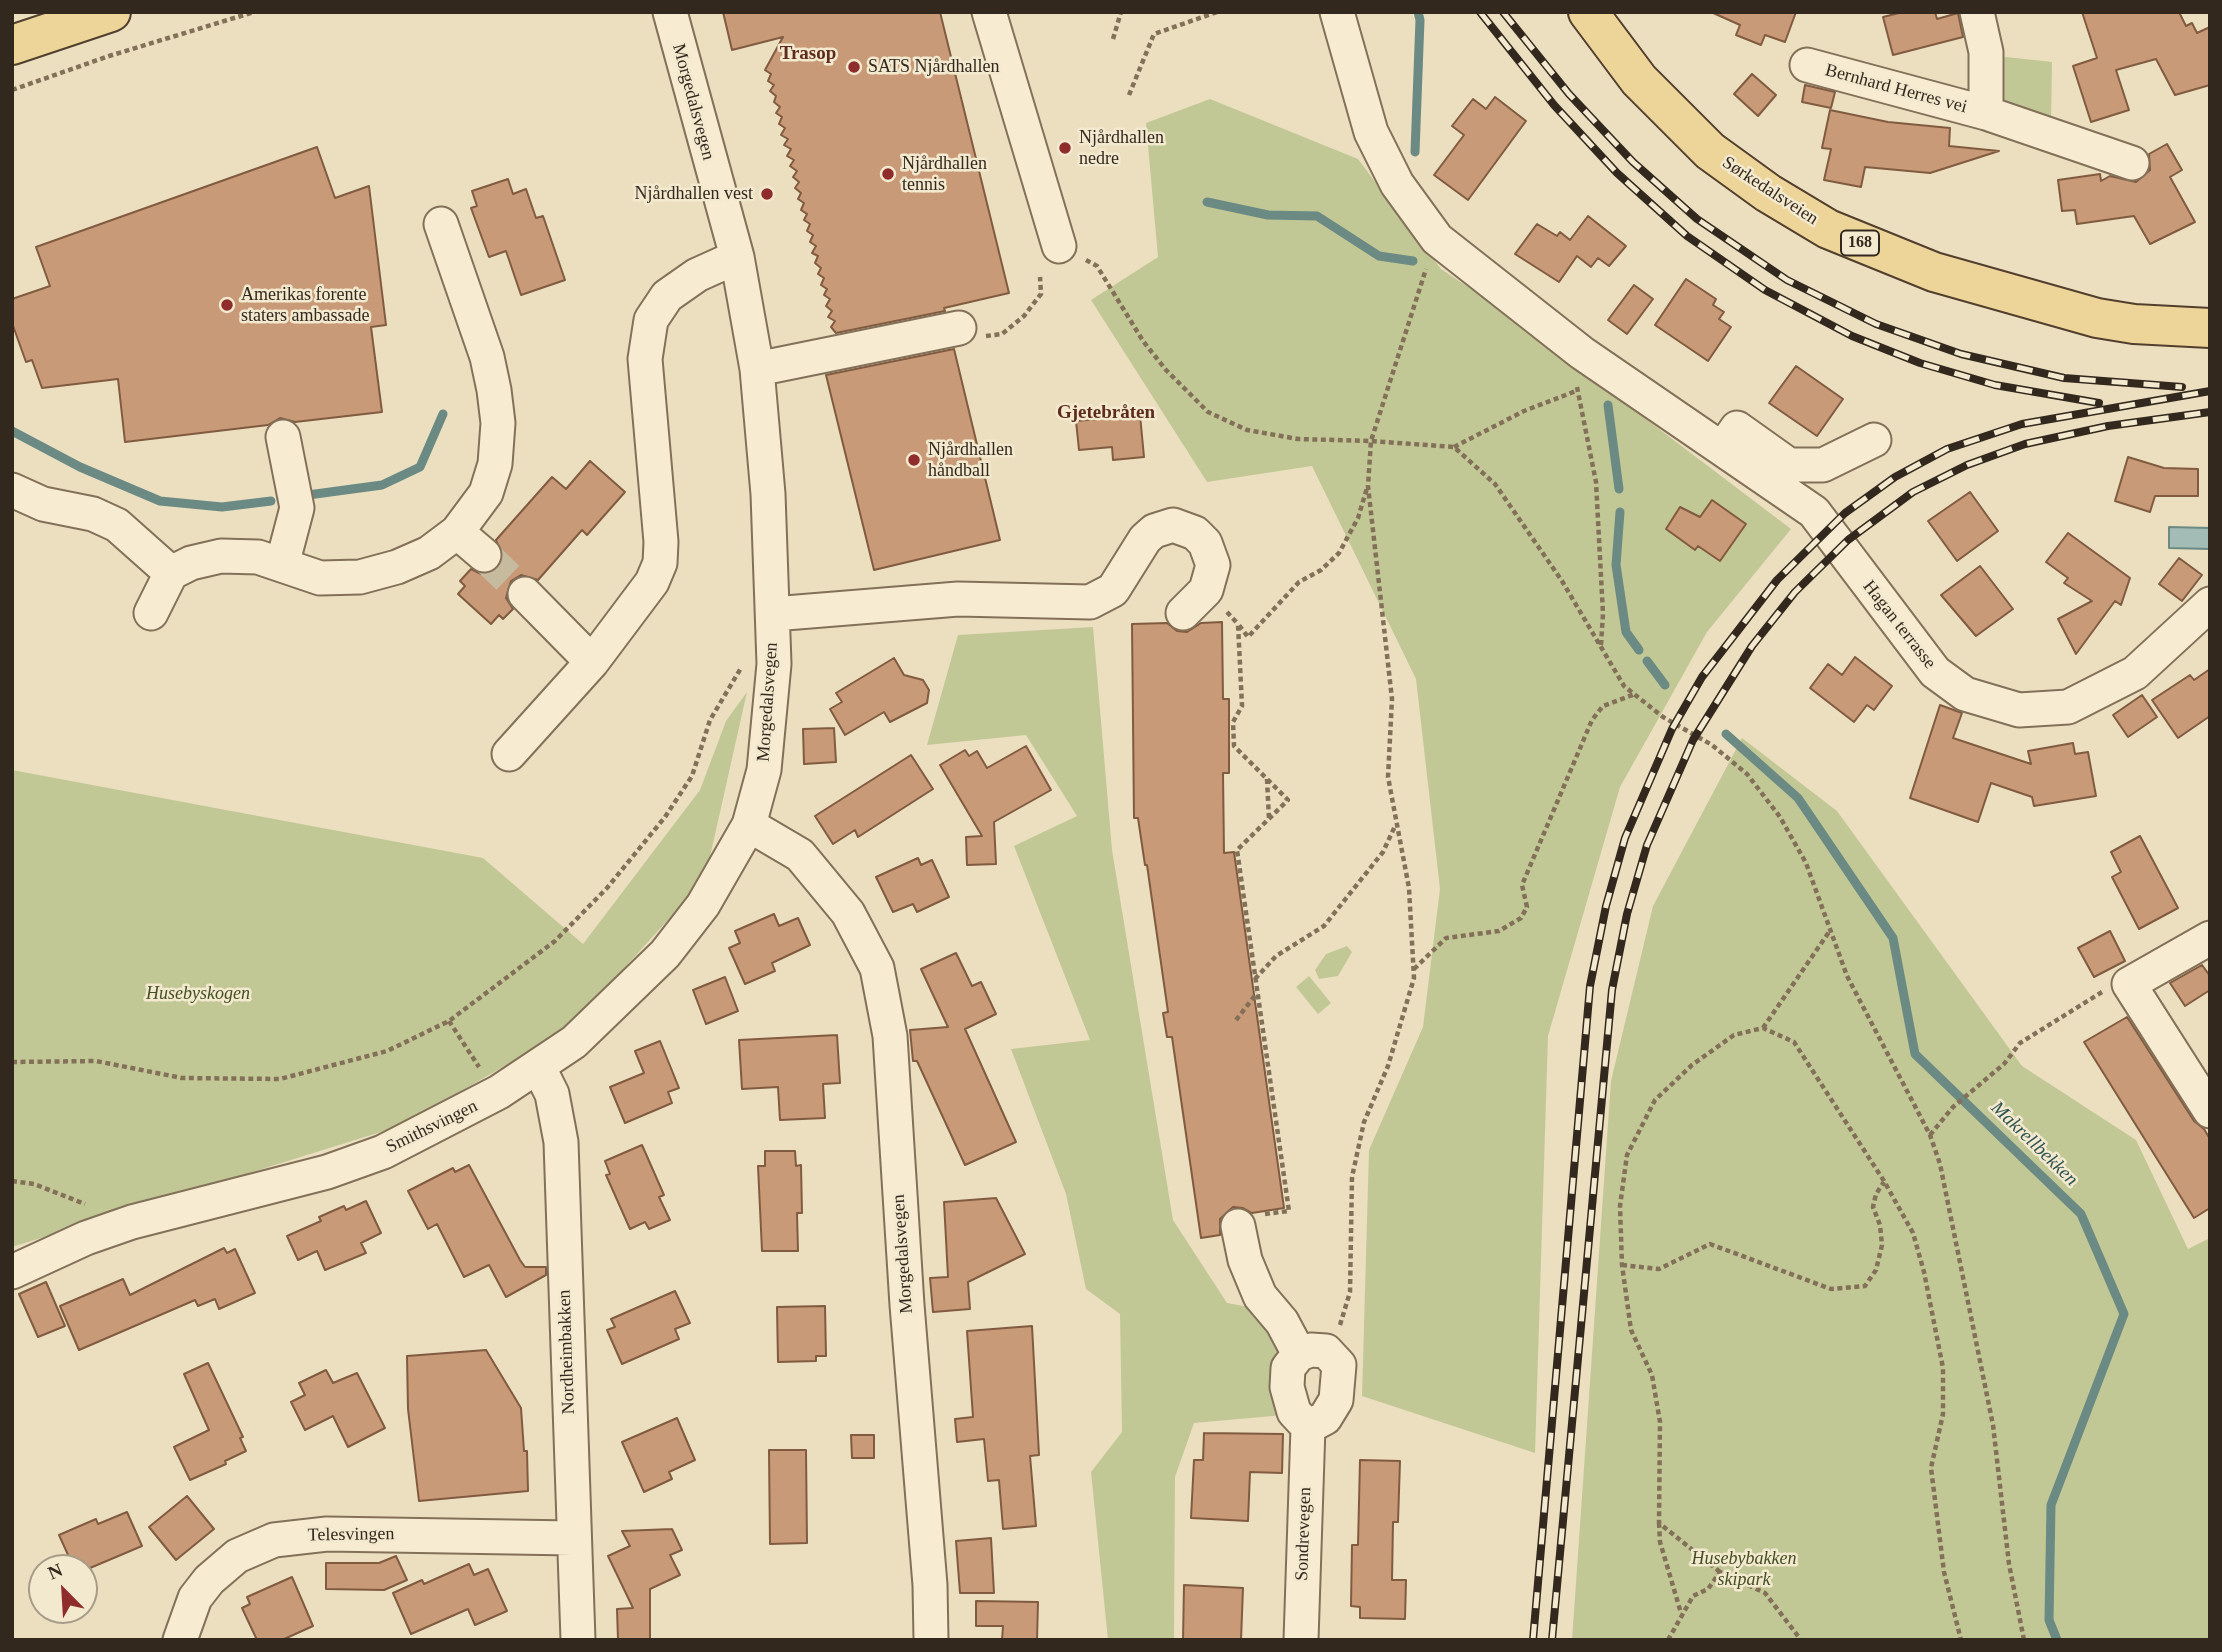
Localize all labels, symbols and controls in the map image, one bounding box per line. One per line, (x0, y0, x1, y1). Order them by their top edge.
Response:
street label: Morgedalsvegen (667, 41, 719, 163)
district label: Trasop (780, 43, 836, 65)
place label: SATS Njårdhallen (868, 56, 999, 78)
marker: SATS Njårdhallen (846, 59, 862, 75)
street label: Bernhard Herres vei (1823, 60, 1969, 118)
place label: Njårdhallen nedre (1079, 127, 1164, 170)
marker: Njårdhallen nedre (1057, 140, 1073, 156)
street label: Sørkedalsveien (1718, 152, 1822, 230)
place label: Njårdhallen tennis (902, 153, 987, 196)
marker: Njårdhallen tennis (880, 166, 896, 182)
place label: Njårdhallen vest (635, 183, 753, 205)
marker: Njårdhallen vest (759, 186, 775, 202)
road number: 168 (1841, 230, 1879, 256)
place label: Amerikas forente staters ambassade (241, 284, 369, 326)
marker: Amerikas forente staters ambassade (219, 297, 235, 313)
district label: Gjetebråten (1057, 402, 1155, 424)
place label: Njårdhallen håndball (928, 439, 1013, 482)
marker: Njårdhallen håndball (906, 452, 922, 468)
street label: Hagan terrasse (1858, 576, 1940, 674)
street label: Morgedalsvegen (753, 642, 783, 762)
park label: Husebyskogen (146, 983, 250, 1005)
street label: Smithsvingen (383, 1096, 481, 1158)
water label: Makrellbekken (1986, 1097, 2082, 1191)
street label: Morgedalsvegen (888, 1194, 918, 1314)
street label: Nordheimbakken (554, 1289, 580, 1415)
street label: Sondrevegen (1292, 1487, 1316, 1581)
street label: Telesvingen (307, 1523, 395, 1547)
park label: Husebybakken skipark (1692, 1548, 1796, 1590)
north arrow (28, 1554, 98, 1624)
text: N (45, 1559, 66, 1584)

